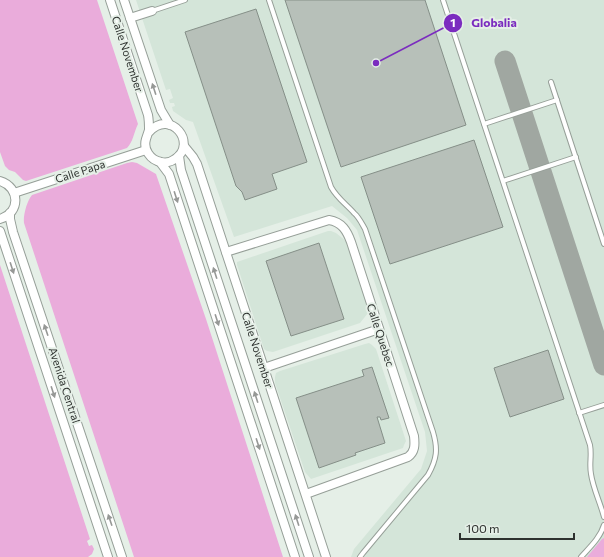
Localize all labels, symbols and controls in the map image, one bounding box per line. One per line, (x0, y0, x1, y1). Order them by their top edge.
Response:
callout: Globalia (443, 11, 525, 35)
street label: Calle November (110, 14, 147, 94)
text: 1 (450, 15, 456, 29)
text: Globalia (471, 15, 517, 29)
one-way arrow (151, 83, 157, 95)
street label: Calle Papa (53, 157, 107, 185)
one-way arrow (173, 191, 179, 203)
one-way arrow (9, 263, 15, 275)
one-way arrow (212, 267, 218, 279)
street label: Calle Quebec (365, 302, 397, 368)
street label: Calle November (240, 310, 277, 390)
one-way arrow (214, 315, 220, 327)
one-way arrow (43, 324, 49, 336)
street label: Avenida Central (47, 346, 83, 424)
one-way arrow (50, 386, 56, 398)
one-way arrow (253, 390, 259, 402)
one-way arrow (255, 438, 261, 450)
one-way arrow (107, 514, 113, 526)
one-way arrow (294, 514, 300, 526)
scale bar (460, 515, 574, 541)
text: 100 m (466, 521, 500, 535)

